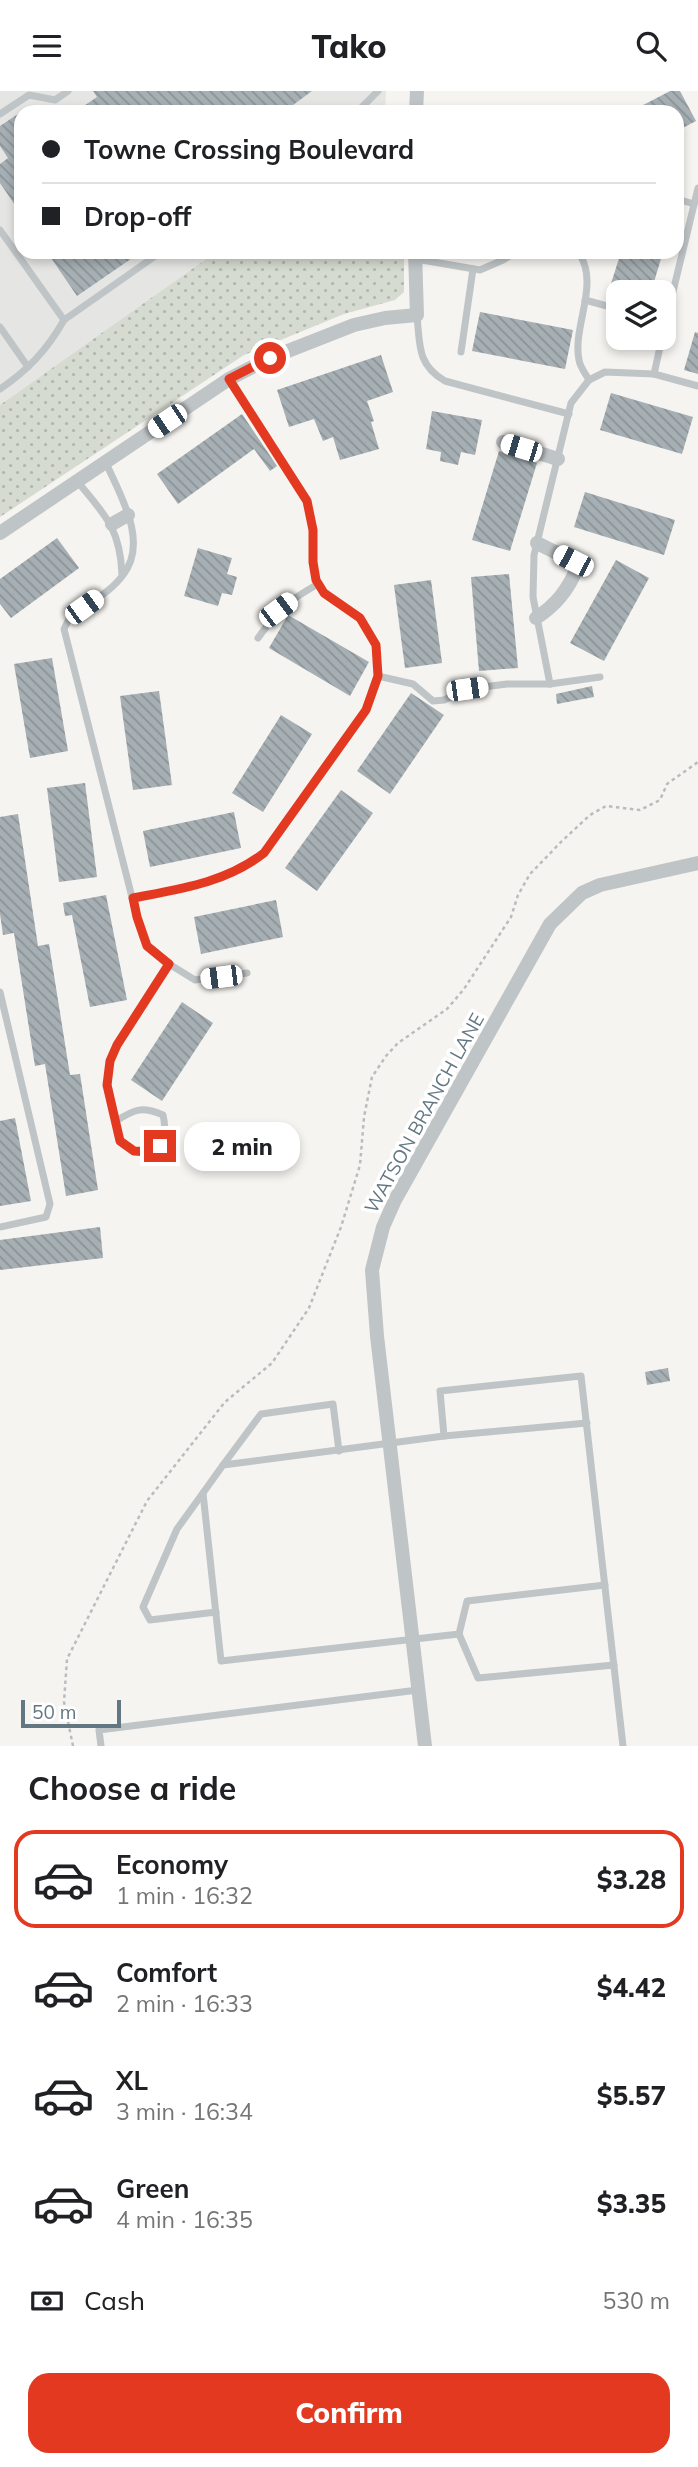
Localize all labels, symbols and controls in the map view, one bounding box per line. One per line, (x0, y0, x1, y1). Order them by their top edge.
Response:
text: Tako (311, 26, 387, 66)
icon: menu (28, 27, 66, 65)
icon: search (632, 27, 670, 65)
text: Towne Crossing Boulevard (84, 133, 414, 166)
text: Drop-off (84, 200, 191, 233)
map controls (606, 280, 676, 350)
button: layers (606, 280, 676, 350)
route start (254, 342, 286, 374)
car (144, 401, 191, 441)
car (498, 432, 545, 464)
car (550, 542, 597, 580)
car (61, 586, 108, 628)
car (255, 589, 302, 631)
car (445, 676, 490, 702)
car (199, 964, 244, 990)
street label: WATSON BRANCH LANE (359, 1009, 489, 1217)
callout: 2 min (184, 1121, 300, 1171)
route end (144, 1130, 176, 1162)
text: 2 min (211, 1132, 273, 1161)
scale bar (21, 1697, 121, 1729)
text: 50 m (32, 1700, 76, 1724)
text: Choose a ride (28, 1768, 236, 1808)
icon: car (32, 1848, 95, 1911)
text: Economy (116, 1848, 228, 1881)
text: $3.28 (597, 1863, 666, 1896)
text: 1 min · 16:32 (116, 1881, 253, 1910)
icon: car (32, 1956, 95, 2019)
text: Comfort (116, 1956, 217, 1989)
text: $4.42 (597, 1971, 666, 2004)
text: 2 min · 16:33 (116, 1989, 253, 2018)
icon: car (32, 2064, 95, 2127)
text: XL (116, 2064, 148, 2097)
text: $5.57 (597, 2079, 666, 2112)
text: 3 min · 16:34 (116, 2097, 253, 2126)
icon: car (32, 2172, 95, 2235)
text: Green (116, 2172, 189, 2205)
text: $3.35 (597, 2187, 666, 2220)
text: 4 min · 16:35 (116, 2205, 253, 2234)
icon: cash (28, 2282, 66, 2320)
text: Cash (84, 2284, 145, 2317)
text: 530 m (602, 2286, 670, 2315)
button: Confirm (28, 2373, 670, 2453)

